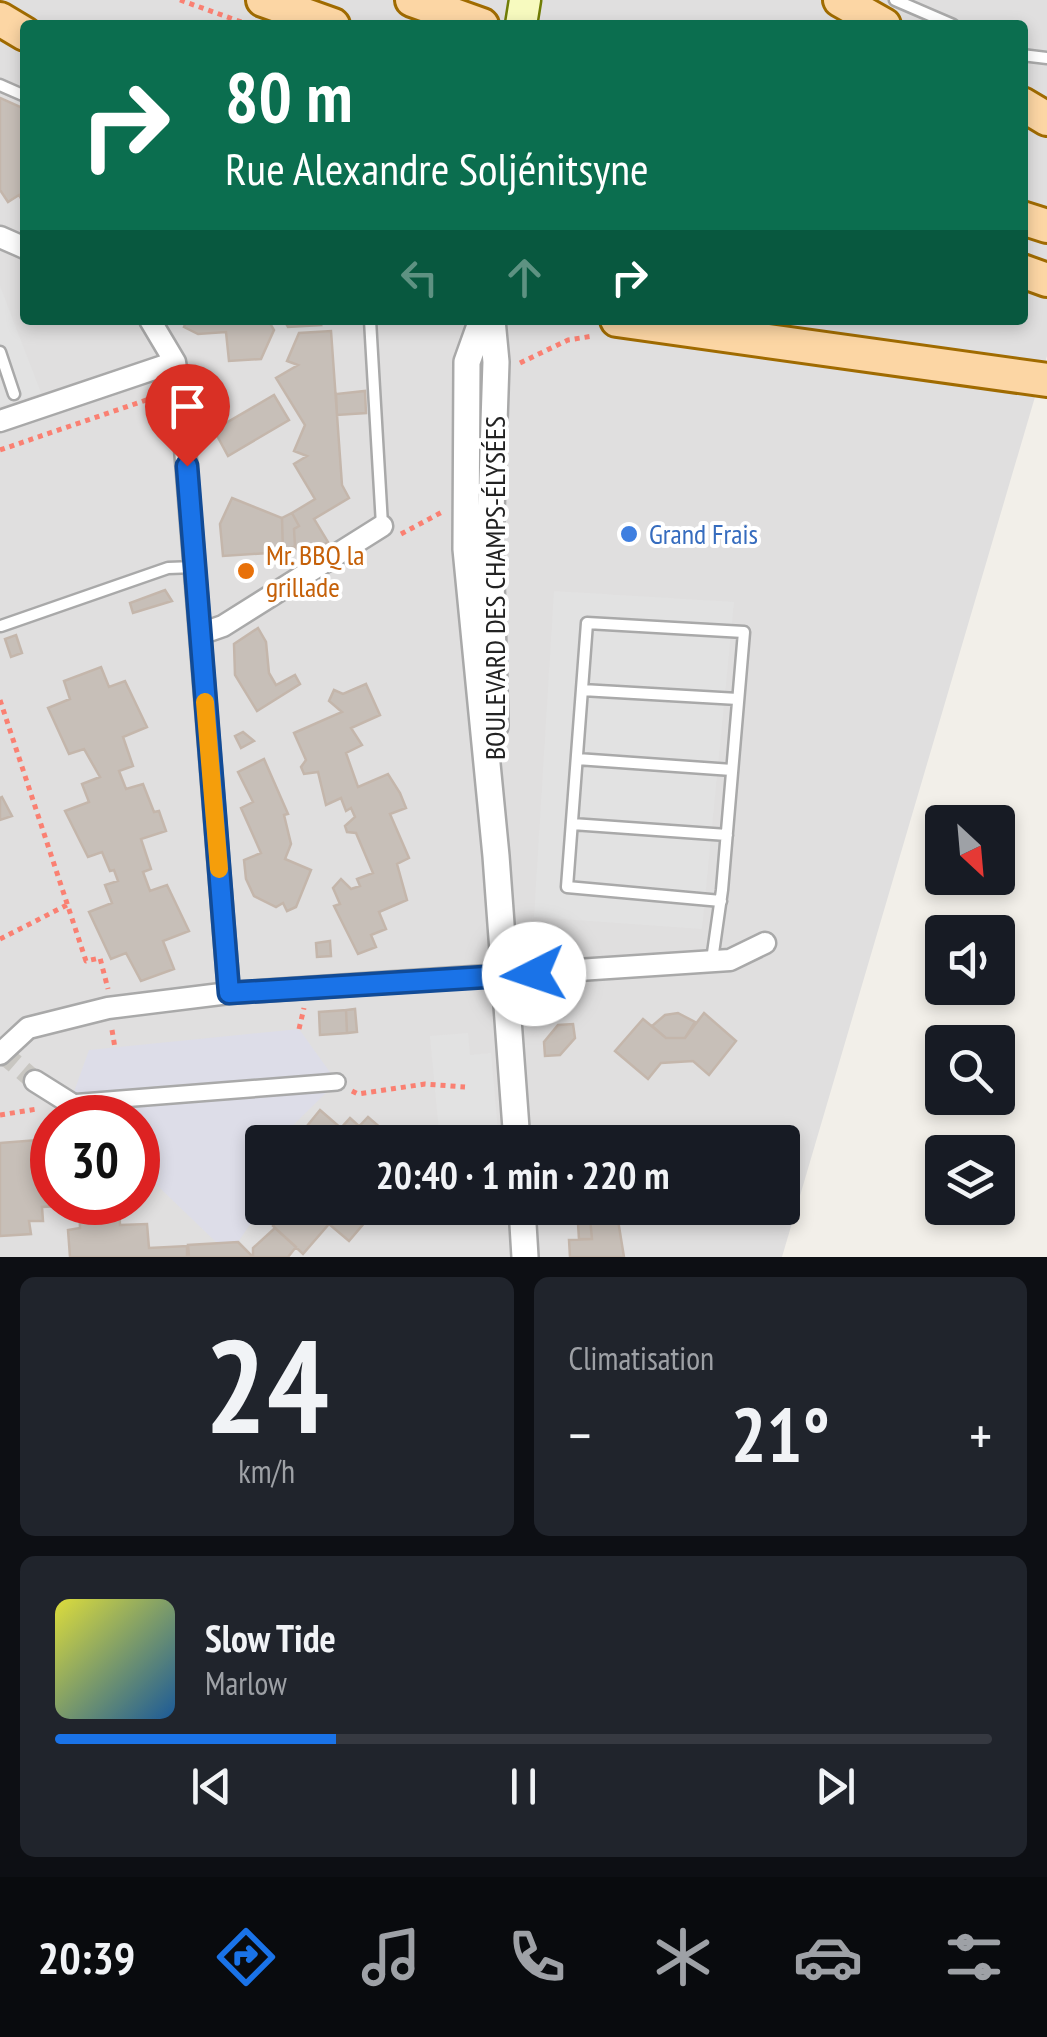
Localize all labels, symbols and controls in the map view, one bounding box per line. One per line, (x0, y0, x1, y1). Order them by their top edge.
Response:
text: 80 m (225, 51, 353, 141)
icon: right (60, 60, 190, 190)
text: Rue Alexandre Soljénitsyne (225, 139, 649, 197)
icon: left (392, 250, 447, 305)
icon: ahead (497, 250, 552, 305)
icon: right (602, 250, 657, 305)
pin (145, 364, 230, 467)
icon: arrive (160, 379, 215, 434)
street label: BOULEVARD DES CHAMPS-ÉLYSÉES (476, 416, 513, 760)
place label: Grand Frais (649, 515, 758, 552)
marker: Grand Frais (618, 523, 640, 545)
place label: Mr. BBQ la grillade (266, 536, 365, 605)
marker: Mr. BBQ la grillade (235, 560, 257, 582)
north arrow (925, 805, 1015, 895)
map controls (925, 805, 1015, 1225)
button: sound (925, 915, 1015, 1005)
position arrow (482, 922, 586, 1026)
button: search (925, 1025, 1015, 1115)
speed limit sign: 30 (30, 1095, 160, 1225)
button: layers (925, 1135, 1015, 1225)
text: 20:40 · 1 min · 220 m (376, 1150, 669, 1199)
text: 24 (205, 1301, 329, 1469)
text: Climatisation (569, 1337, 714, 1379)
text: 21° (731, 1386, 830, 1483)
text: − (569, 1399, 591, 1470)
text: + (969, 1399, 992, 1470)
text: km/h (238, 1450, 295, 1492)
text: Slow Tide (205, 1613, 336, 1662)
text: Marlow (205, 1662, 287, 1704)
icon: previous (184, 1759, 239, 1814)
icon: pause (496, 1759, 551, 1814)
icon: next (808, 1759, 863, 1814)
icon: directions (211, 1922, 281, 1992)
icon: music (356, 1922, 426, 1992)
icon: phone (502, 1922, 572, 1992)
icon: climate (648, 1922, 718, 1992)
icon: car (793, 1922, 863, 1992)
icon: filters (939, 1922, 1009, 1992)
text: 20:39 (38, 1928, 135, 1986)

